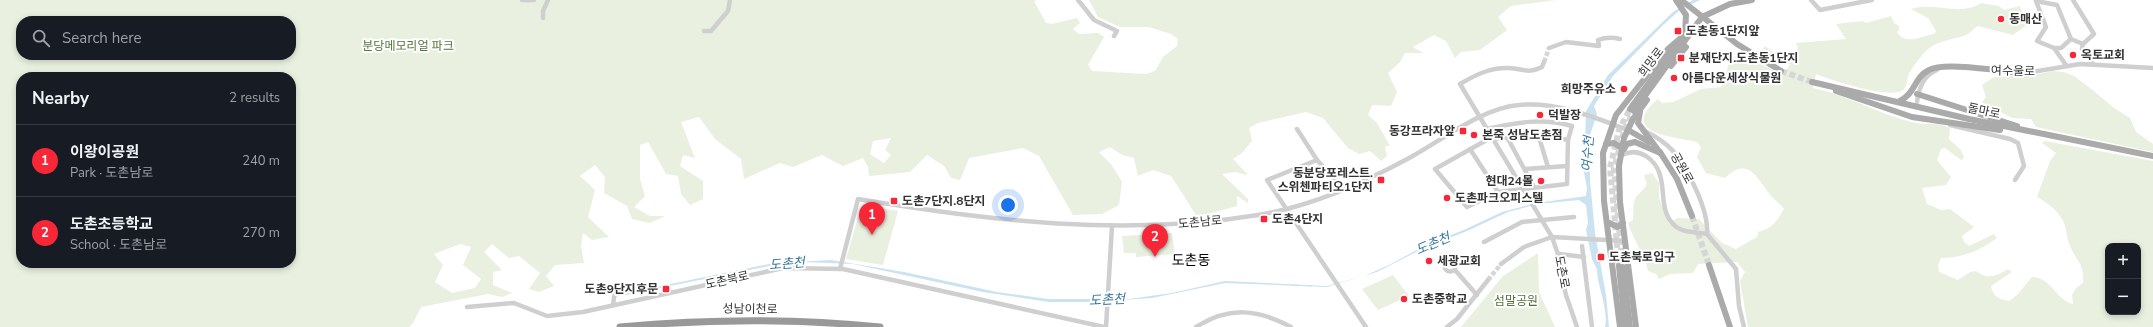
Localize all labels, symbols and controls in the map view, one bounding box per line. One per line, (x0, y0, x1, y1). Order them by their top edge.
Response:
place label: 동매산 (2009, 11, 2042, 27)
marker: 동매산 (1996, 14, 2006, 24)
search box (16, 16, 296, 60)
place label: 도촌동1단지앞 (1686, 23, 1759, 39)
marker: 도촌동1단지앞 (1673, 26, 1683, 36)
icon: search (30, 27, 52, 49)
text: Search here (62, 28, 142, 48)
park label: 분당메모리얼 파크 (362, 38, 454, 54)
street label: 희망로 (1635, 44, 1667, 80)
place label: 옥토교회 (2081, 47, 2125, 63)
place label: 분재단지.도촌동1단지 (1689, 50, 1799, 66)
marker: 옥토교회 (2068, 50, 2078, 60)
marker: 분재단지.도촌동1단지 (1676, 53, 1686, 63)
street label: 여수울로 (1991, 63, 2035, 79)
place label: 아름다운세상식물원 (1682, 70, 1781, 86)
marker: 아름다운세상식물원 (1669, 73, 1679, 83)
place label: 희망주유소 (1561, 81, 1616, 97)
marker: 희망주유소 (1619, 84, 1629, 94)
text: Nearby (32, 87, 89, 110)
text: 2 results (229, 89, 280, 107)
street label: 돌마로 (1966, 100, 2002, 122)
place label: 덕발장 (1548, 107, 1581, 123)
marker: 덕발장 (1535, 110, 1545, 120)
place label: 동강프라자앞 (1389, 123, 1455, 139)
marker: 동강프라자앞 (1458, 126, 1468, 136)
place label: 본죽 성남도촌점 (1482, 127, 1563, 143)
marker: 본죽 성남도촌점 (1469, 130, 1479, 140)
water label: 여수천 (1578, 134, 1598, 173)
text: 이왕이공원 (70, 142, 139, 162)
street label: 공원로 (1667, 150, 1697, 186)
text: 1 (41, 152, 49, 170)
text: 240 m (242, 152, 280, 170)
text: Park · 도촌남로 (70, 164, 153, 182)
place label: 동분당포레스트. 스위첸파티오1단지 (1277, 165, 1373, 195)
place label: 현대24몰 (1485, 173, 1533, 189)
marker: 동분당포레스트. 스위첸파티오1단지 (1376, 175, 1386, 185)
marker: 현대24몰 (1536, 176, 1546, 186)
place label: 도촌파크오피스텔 (1455, 190, 1543, 206)
place label: 도촌7단지.8단지 (902, 193, 986, 209)
marker: 도촌파크오피스텔 (1442, 193, 1452, 203)
your location (998, 195, 1018, 215)
marker: 도촌7단지.8단지 (889, 196, 899, 206)
pin: 1 (859, 202, 885, 235)
place label: 도촌4단지 (1272, 211, 1323, 227)
street label: 도촌남로 (1177, 212, 1223, 232)
text: 도촌초등학교 (70, 214, 153, 234)
marker: 도촌4단지 (1259, 214, 1269, 224)
text: 2 (41, 224, 49, 242)
text: 270 m (242, 224, 280, 242)
pin: 2 (1142, 224, 1168, 257)
water label: 도촌천 (1413, 228, 1454, 259)
text: School · 도촌남로 (70, 236, 167, 254)
map controls (2105, 243, 2141, 315)
button: + (2105, 243, 2141, 279)
place label: 도촌북로입구 (1609, 249, 1675, 265)
district label: 도촌동 (1172, 251, 1210, 270)
marker: 도촌북로입구 (1596, 252, 1606, 262)
water label: 도촌천 (768, 253, 807, 275)
place label: 세광교회 (1437, 253, 1481, 269)
street label: 도촌로 (1551, 254, 1573, 290)
marker: 세광교회 (1424, 256, 1434, 266)
street label: 도촌북로 (704, 267, 750, 293)
button: − (2105, 279, 2141, 315)
place label: 도촌9단지후문 (585, 281, 658, 297)
marker: 도촌9단지후문 (661, 284, 671, 294)
water label: 도촌천 (1089, 290, 1126, 310)
place label: 도촌중학교 (1412, 291, 1467, 307)
park label: 섬말공원 (1494, 293, 1538, 309)
marker: 도촌중학교 (1399, 294, 1409, 304)
street label: 성남이천로 (722, 301, 778, 317)

